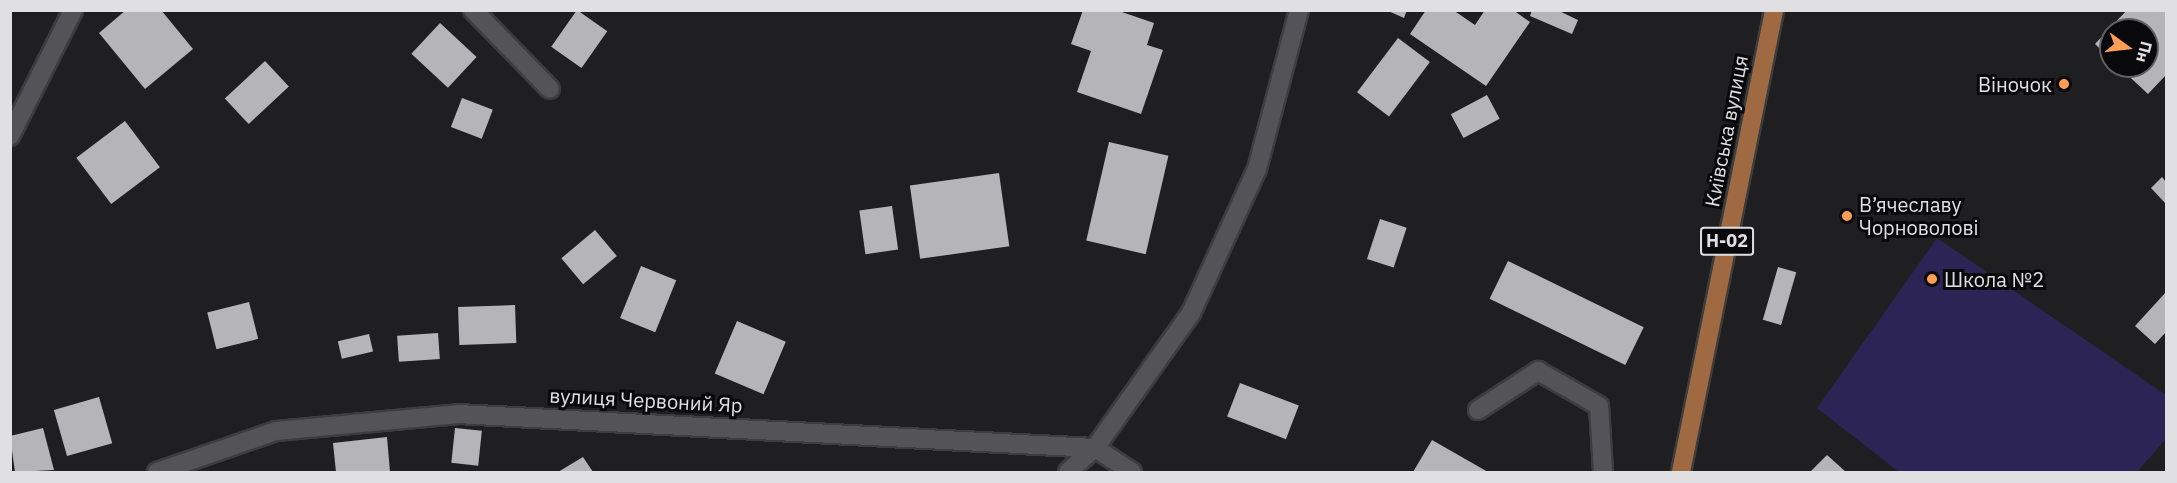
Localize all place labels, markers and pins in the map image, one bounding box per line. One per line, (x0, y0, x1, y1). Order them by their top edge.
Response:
place label: Віночок (1978, 72, 2052, 96)
marker: Віночок (2057, 77, 2071, 91)
place label: В’ячеславу Чорноволові (1859, 192, 1979, 239)
marker: В’ячеславу Чорноволові (1840, 209, 1854, 223)
place label: Школа №2 (1944, 267, 2044, 291)
marker: Школа №2 (1925, 272, 1939, 286)

